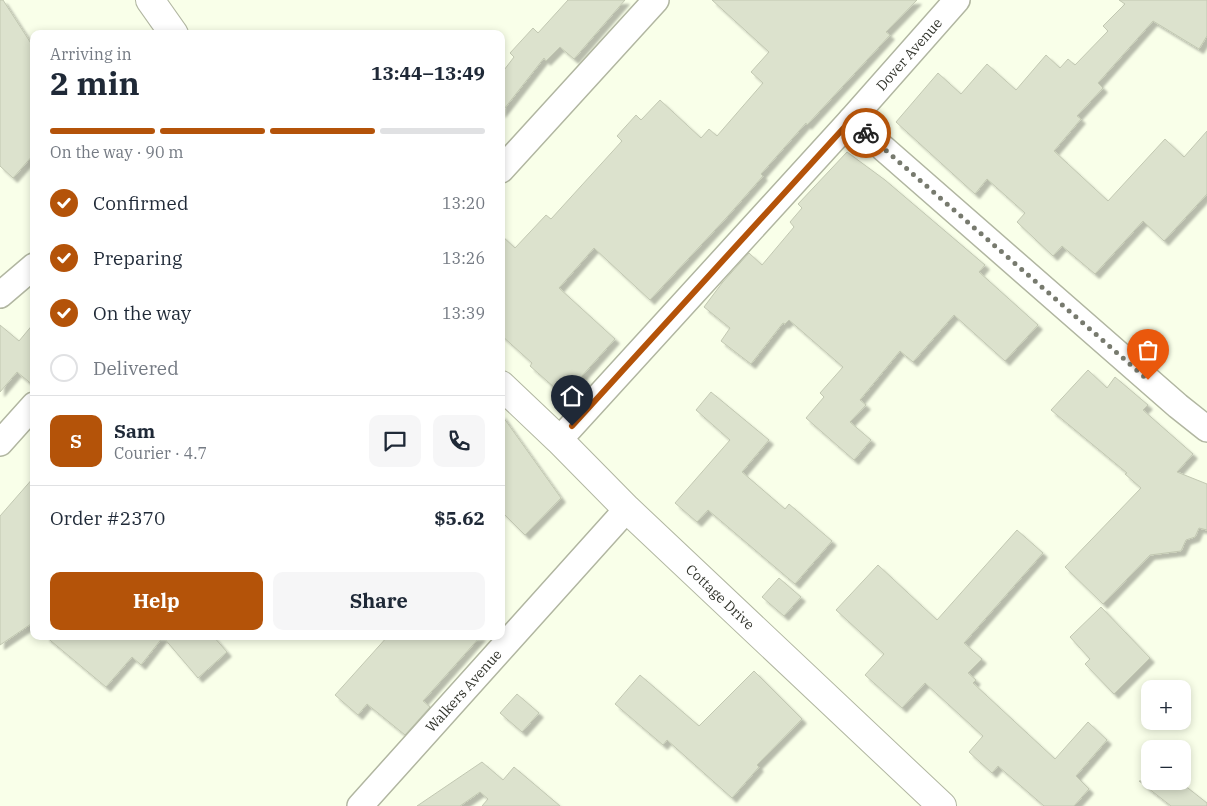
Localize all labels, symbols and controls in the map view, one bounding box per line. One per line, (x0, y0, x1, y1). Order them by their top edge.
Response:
street label: Dover Avenue (872, 14, 946, 94)
text: Arriving in (50, 44, 132, 64)
text: 13:44–13:49 (371, 61, 485, 85)
text: 2 min (50, 62, 140, 104)
courier (841, 108, 891, 158)
icon: bike (852, 119, 880, 147)
text: On the way · 90 m (50, 142, 184, 162)
icon: check (50, 189, 78, 217)
text: Confirmed (93, 191, 188, 215)
text: 13:20 (442, 193, 485, 213)
icon: check (50, 244, 78, 272)
text: Preparing (93, 246, 182, 270)
text: 13:26 (442, 248, 485, 268)
icon: check (50, 299, 78, 327)
text: On the way (93, 301, 191, 325)
text: 13:39 (442, 303, 485, 323)
pin (1127, 329, 1169, 380)
icon: bag (1134, 336, 1162, 364)
text: Delivered (93, 356, 179, 380)
pin (551, 375, 593, 426)
icon: home (558, 382, 586, 410)
button: chat (369, 415, 421, 467)
button: phone (433, 415, 485, 467)
text: Sam (114, 419, 155, 443)
text: S (70, 429, 82, 453)
text: Courier · 4.7 (114, 443, 207, 463)
text: Order #2370 (50, 506, 165, 530)
text: $5.62 (434, 506, 485, 530)
street label: Cottage Drive (682, 560, 758, 634)
button: Help (50, 572, 263, 630)
button: Share (273, 572, 485, 630)
street label: Walkers Avenue (422, 645, 506, 736)
map controls (1141, 680, 1191, 790)
button: + (1141, 680, 1191, 730)
button: − (1141, 740, 1191, 790)

